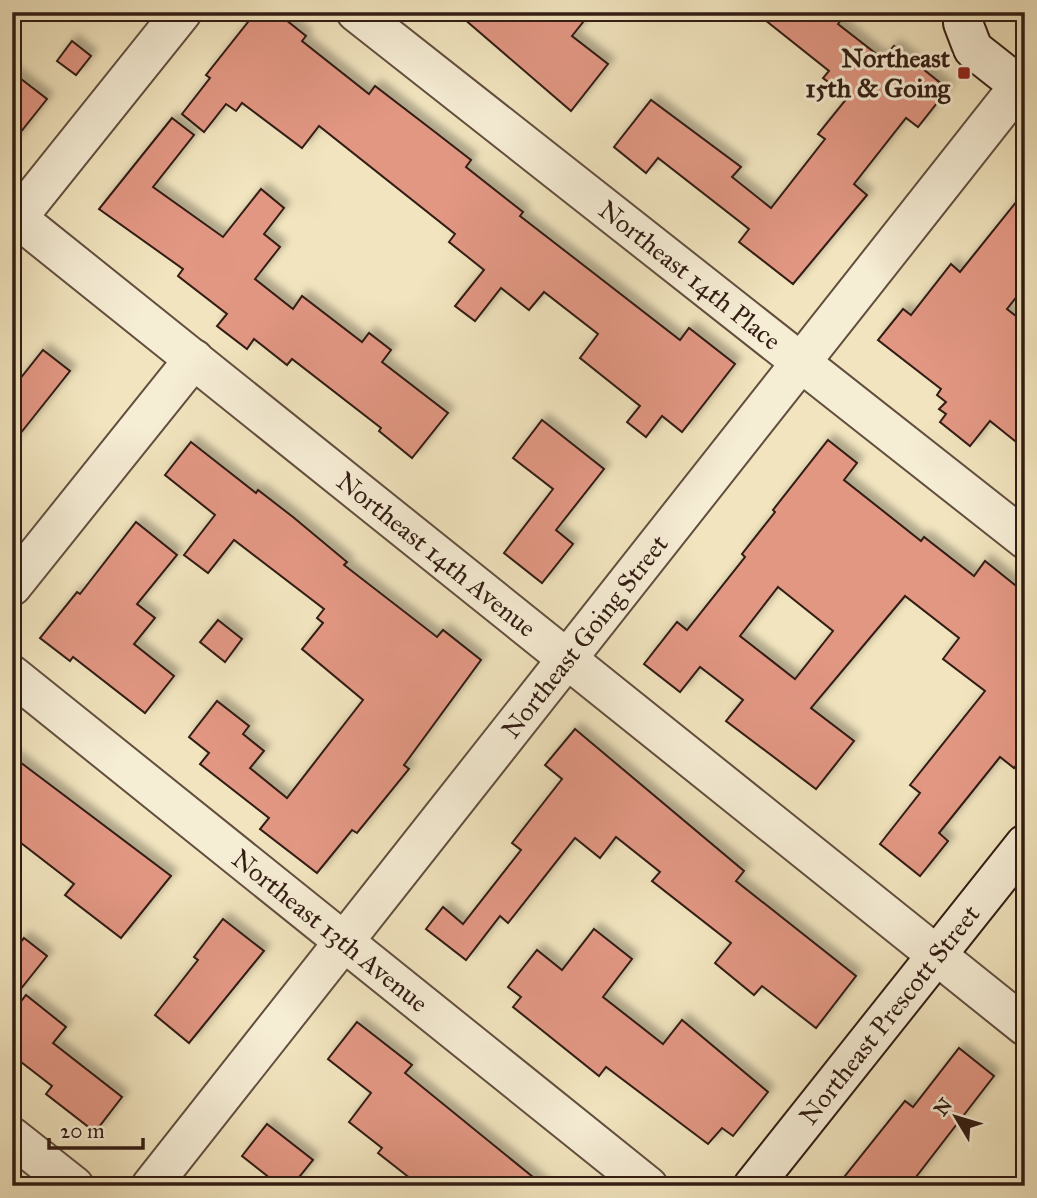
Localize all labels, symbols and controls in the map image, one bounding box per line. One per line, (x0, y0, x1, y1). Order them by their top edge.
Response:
place label: Northeast 15th & Going (805, 42, 951, 105)
marker: Northeast 15th & Going (956, 65, 972, 81)
street label: Northeast 14th Place (592, 193, 788, 357)
street label: Northeast 14th Avenue (330, 465, 543, 644)
street label: Northeast Going Street (495, 528, 675, 745)
street label: Northeast 13th Avenue (226, 842, 435, 1019)
street label: Northeast Prescott Street (793, 898, 985, 1132)
north arrow (922, 1082, 992, 1152)
scale bar (49, 1107, 144, 1151)
text: 20 m (60, 1118, 105, 1144)

